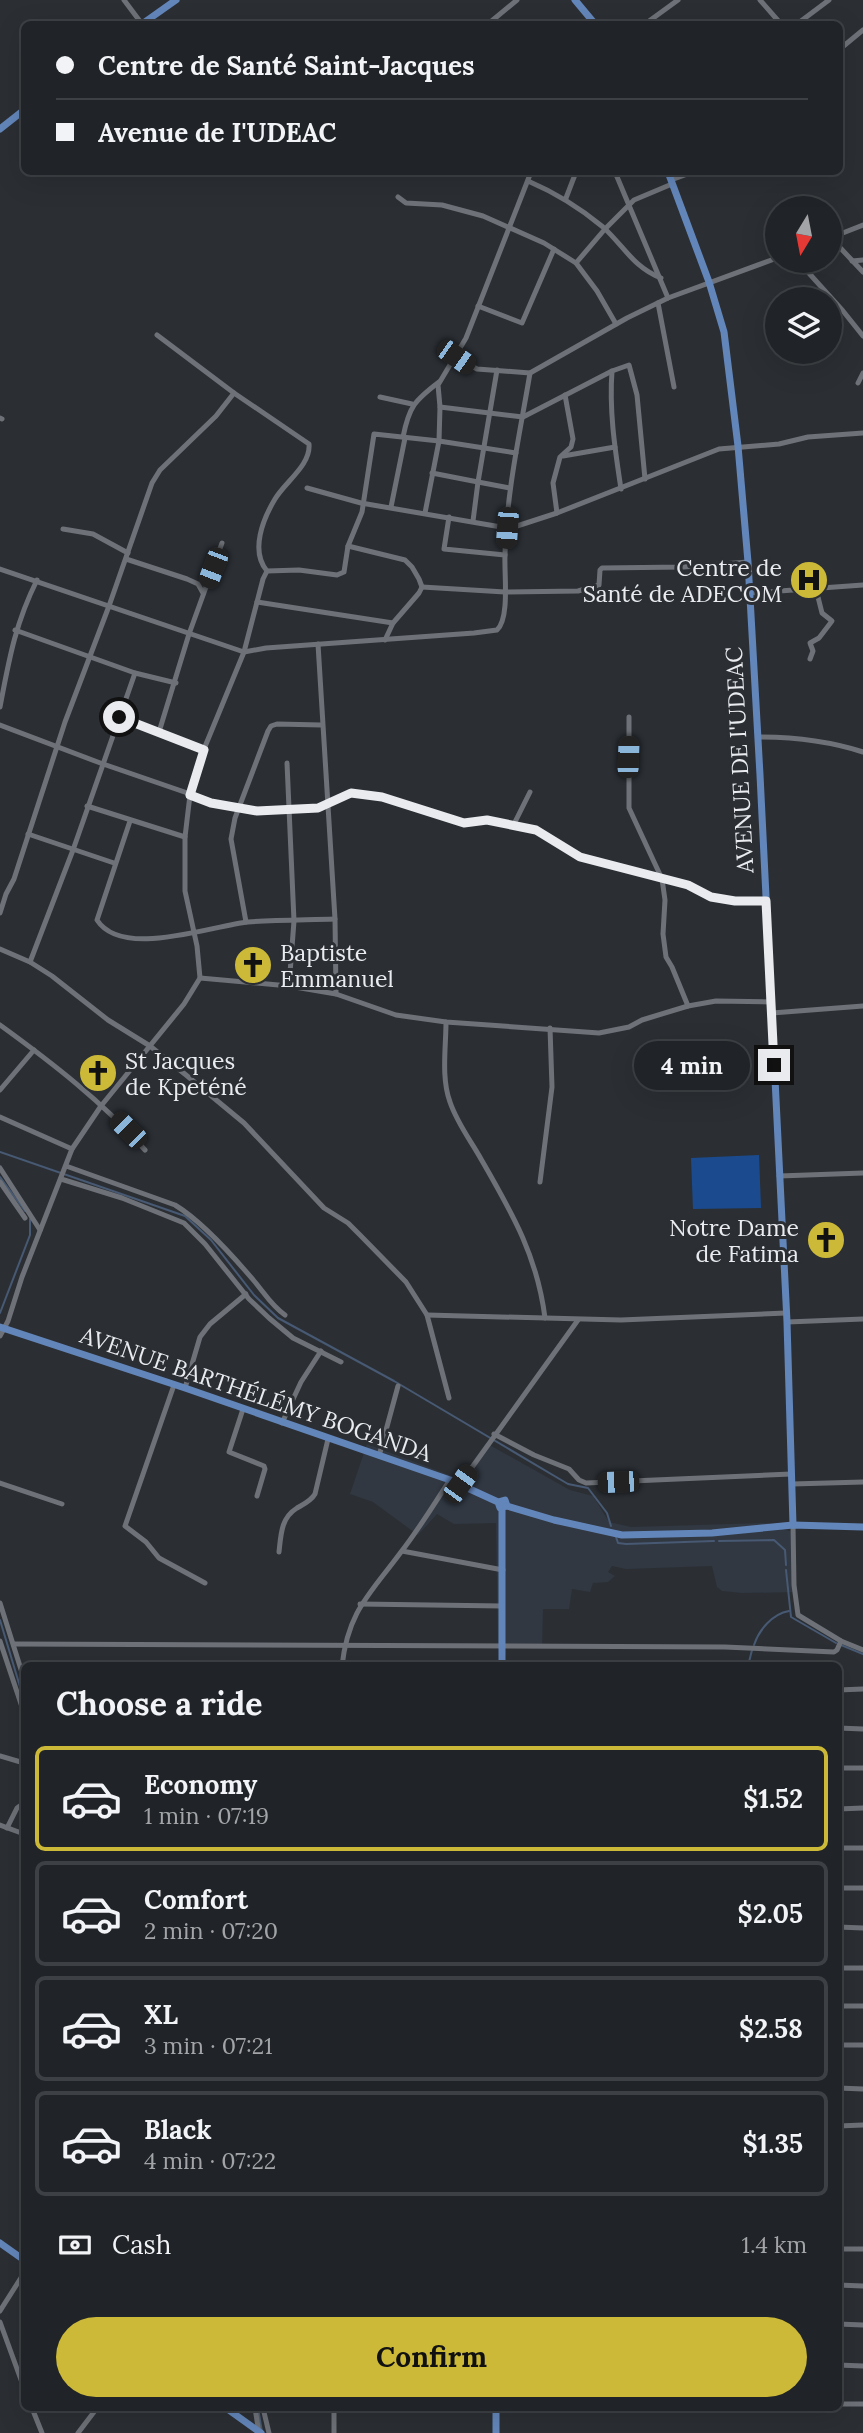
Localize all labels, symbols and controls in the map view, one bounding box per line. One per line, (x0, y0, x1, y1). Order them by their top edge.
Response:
text: Centre de Santé Saint-Jacques (98, 49, 475, 82)
text: Avenue de I'UDEAC (98, 116, 336, 149)
north arrow (765, 196, 842, 273)
map controls (765, 196, 842, 364)
button: layers (765, 287, 842, 364)
car (433, 336, 480, 378)
car (496, 506, 519, 550)
car (196, 545, 231, 591)
place label: Centre de Santé de ADECOM (583, 553, 782, 608)
hospital icon: Centre de Santé de ADECOM (788, 559, 830, 601)
street label: AVENUE DE I'UDEAC (719, 646, 759, 875)
route start (103, 701, 135, 733)
car (617, 736, 640, 778)
place label: Baptiste Emmanuel (280, 938, 394, 993)
church icon: Baptiste Emmanuel (232, 944, 274, 986)
callout: 4 min (634, 1040, 750, 1090)
place label: St Jacques de Kpeténé (125, 1046, 247, 1101)
route end (758, 1049, 790, 1081)
text: 4 min (661, 1051, 723, 1080)
church icon: St Jacques de Kpeténé (77, 1052, 119, 1094)
car (106, 1108, 151, 1152)
place label: Notre Dame de Fatima (669, 1213, 799, 1268)
church icon: Notre Dame de Fatima (805, 1219, 847, 1261)
street label: AVENUE BARTHÉLÉMY BOGANDA (75, 1320, 436, 1468)
car (440, 1461, 481, 1507)
car (597, 1471, 640, 1493)
text: Choose a ride (56, 1683, 263, 1724)
icon: car (60, 1767, 123, 1830)
text: Economy (144, 1768, 257, 1801)
text: $1.52 (743, 1782, 803, 1815)
text: 1 min · 07:19 (144, 1801, 269, 1830)
icon: car (60, 1882, 123, 1945)
text: Comfort (144, 1883, 248, 1916)
text: $2.05 (738, 1897, 803, 1930)
text: 2 min · 07:20 (144, 1916, 278, 1945)
icon: car (60, 1997, 123, 2060)
text: XL (144, 1998, 178, 2031)
text: $2.58 (739, 2012, 803, 2045)
text: 3 min · 07:21 (144, 2031, 273, 2060)
icon: car (60, 2112, 123, 2175)
text: Black (144, 2113, 212, 2146)
text: $1.35 (742, 2127, 803, 2160)
text: 4 min · 07:22 (144, 2146, 276, 2175)
icon: cash (56, 2226, 94, 2264)
text: Cash (112, 2228, 171, 2261)
text: 1.4 km (742, 2230, 807, 2259)
button: Confirm (56, 2317, 807, 2397)

